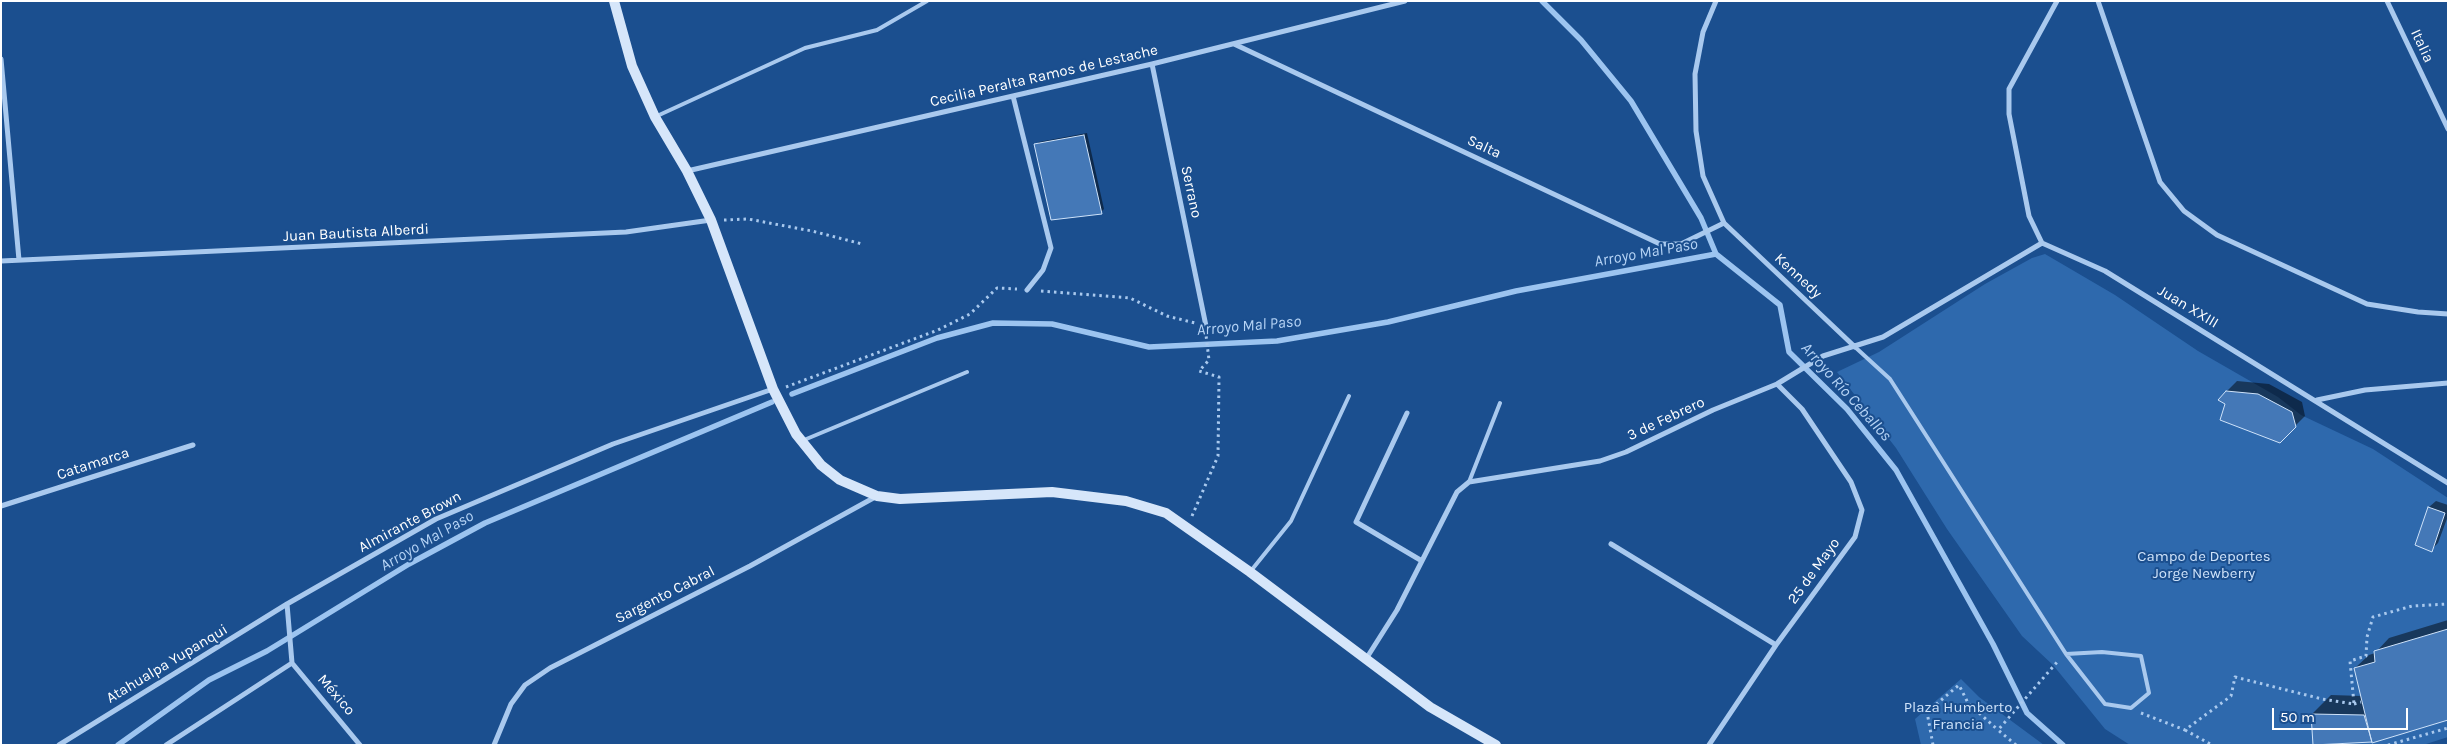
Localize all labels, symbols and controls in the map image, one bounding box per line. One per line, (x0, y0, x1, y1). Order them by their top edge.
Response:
street label: Italia (2406, 26, 2438, 66)
street label: Cecilia Peralta Ramos de Lestache (928, 41, 1160, 111)
street label: Salta (1464, 131, 1504, 163)
street label: Serrano (1177, 164, 1205, 220)
street label: Juan Bautista Alberdi (282, 220, 430, 246)
water label: Arroyo Mal Paso (1593, 234, 1699, 272)
street label: Kennedy (1770, 249, 1826, 303)
street label: Juan XXIII (2154, 282, 2222, 332)
water label: Arroyo Mal Paso (1196, 312, 1302, 340)
water label: Arroyo Río Ceballos (1797, 339, 1895, 445)
street label: 3 de Febrero (1624, 393, 1708, 445)
street label: Catamarca (55, 444, 131, 484)
street label: Almirante Brown (356, 487, 464, 557)
water label: Arroyo Mal Paso (377, 507, 477, 575)
street label: 25 de Mayo (1784, 535, 1844, 607)
park label: Campo de Deportes Jorge Newberry (2137, 548, 2271, 583)
street label: Sargento Cabral (612, 562, 718, 628)
street label: Atahualpa Yupanqui (103, 621, 231, 707)
street label: México (313, 671, 359, 719)
scale bar (2274, 698, 2410, 730)
park label: Plaza Humberto Francia (1904, 699, 2012, 734)
text: 50 m (2280, 708, 2315, 726)

